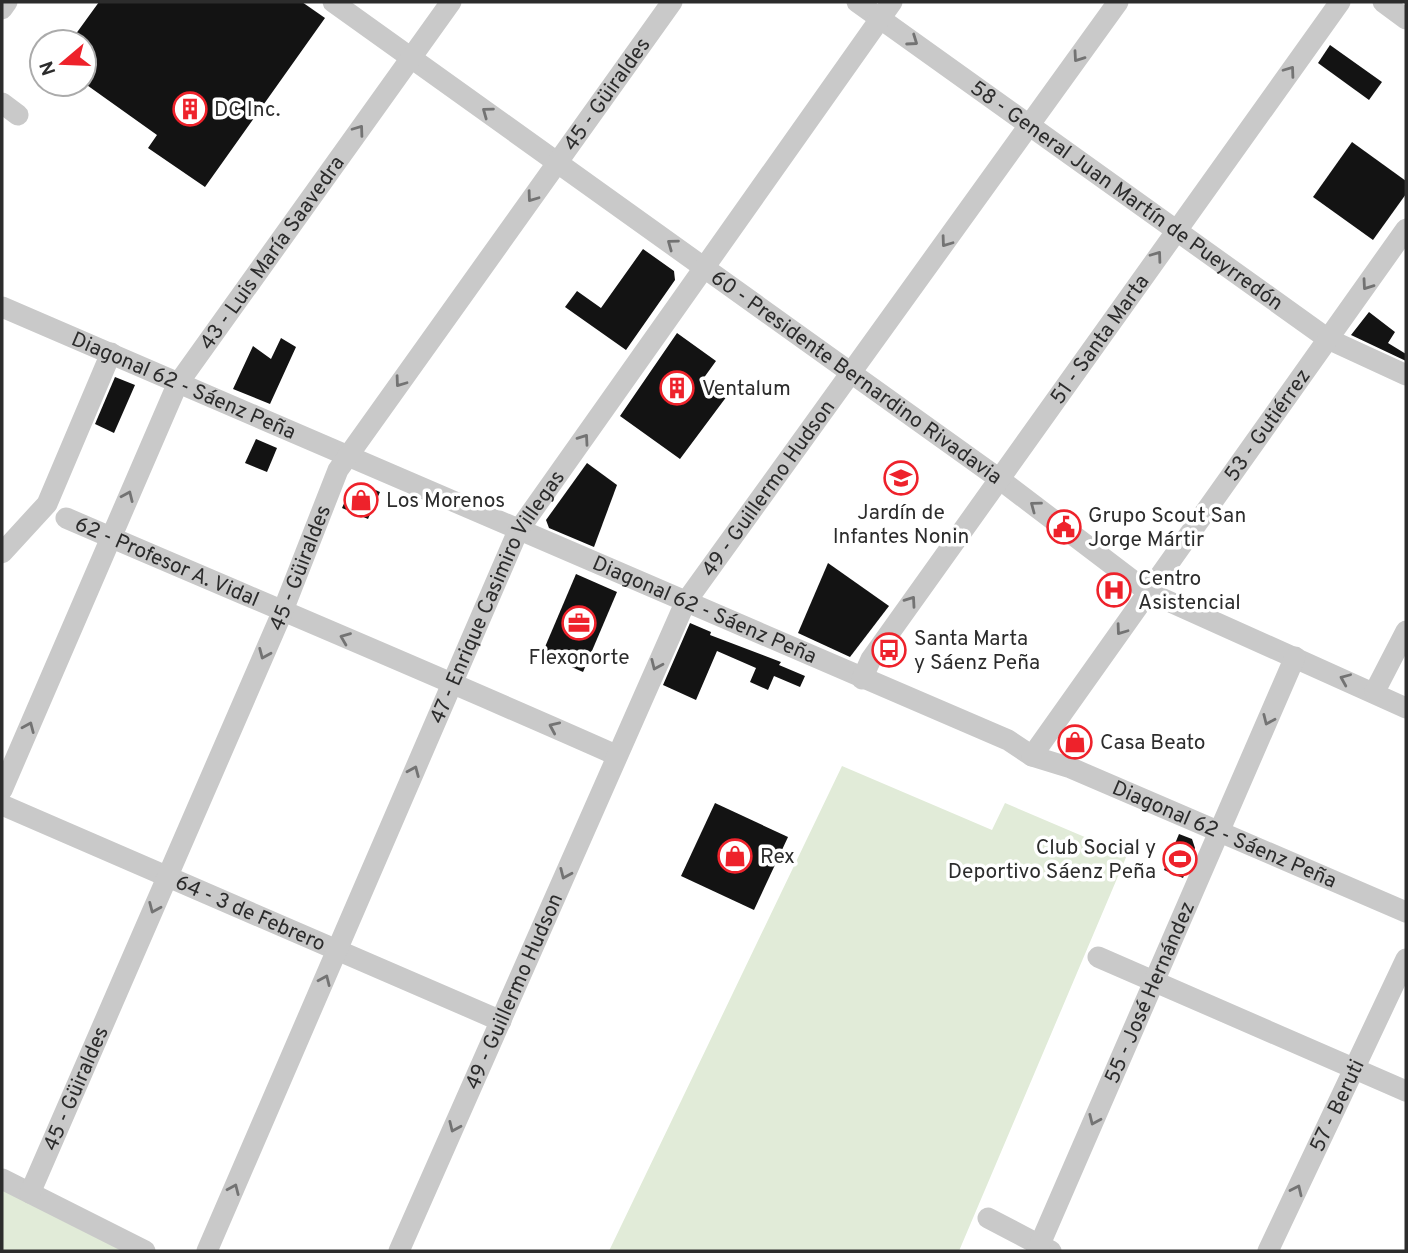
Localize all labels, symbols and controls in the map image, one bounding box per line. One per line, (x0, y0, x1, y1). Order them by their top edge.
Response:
north arrow (28, 28, 98, 98)
street label: 45 - Güiraldes (558, 33, 657, 157)
one-way arrow (905, 33, 918, 45)
one-way arrow (1074, 49, 1086, 62)
text: N (35, 58, 62, 78)
one-way arrow (1282, 66, 1294, 79)
street label: 58 - General Juan Martín de Pueyrredón (964, 75, 1288, 317)
building icon: DC Inc. (171, 90, 209, 128)
place label: DC Inc. (214, 97, 280, 124)
one-way arrow (482, 108, 495, 120)
one-way arrow (351, 125, 363, 138)
street label: 43 - Luis María Saavedra (194, 151, 352, 356)
one-way arrow (528, 189, 541, 202)
one-way arrow (941, 234, 954, 247)
one-way arrow (667, 240, 680, 253)
one-way arrow (1149, 251, 1161, 264)
street label: 60 - Presidente Bernardino Rivadavia (705, 265, 1007, 491)
street label: 51 - Santa Marta (1045, 270, 1156, 410)
one-way arrow (1363, 277, 1375, 290)
street label: Diagonal 62 - Sáenz Peña (67, 326, 300, 447)
street label: 53 - Gutiérrez (1219, 364, 1317, 487)
building icon: Ventalum (658, 369, 696, 407)
one-way arrow (396, 374, 408, 387)
place label: Ventalum (702, 376, 791, 403)
street label: 49 - Guillermo Hudson (696, 395, 842, 583)
one-way arrow (576, 434, 588, 447)
school or university icon: Jardín de Infantes Nonin (882, 459, 920, 497)
street label: 47 - Enrique Casimiro Villegas (424, 465, 572, 728)
shop icon: Los Morenos (342, 481, 380, 519)
place label: Los Morenos (386, 488, 505, 515)
one-way arrow (120, 490, 134, 503)
place label: Jardín de Infantes Nonin (833, 500, 969, 551)
street label: 45 - Güiraldes (264, 501, 338, 635)
one-way arrow (1031, 502, 1043, 514)
place label: Grupo Scout San Jorge Mártir (1088, 503, 1246, 554)
public building icon: Grupo Scout San Jorge Mártir (1045, 508, 1083, 546)
street label: 62 - Profesor A. Vidal (70, 511, 263, 614)
street label: Diagonal 62 - Sáenz Peña (588, 551, 820, 671)
place label: Centro Asistencial (1138, 566, 1241, 617)
hospital icon: Centro Asistencial (1095, 571, 1133, 609)
one-way arrow (903, 596, 916, 609)
office icon: Flexonorte (560, 604, 598, 642)
one-way arrow (1117, 622, 1129, 635)
place label: Santa Marta y Sáenz Peña (914, 626, 1040, 677)
bus stop icon: Santa Marta y Sáenz Peña (870, 631, 908, 669)
one-way arrow (339, 633, 351, 647)
place label: Flexonorte (528, 645, 630, 672)
one-way arrow (258, 647, 272, 660)
one-way arrow (650, 658, 664, 671)
one-way arrow (1340, 673, 1352, 687)
one-way arrow (1262, 713, 1276, 725)
one-way arrow (549, 721, 561, 735)
one-way arrow (20, 722, 34, 734)
shop icon: Casa Beato (1056, 723, 1094, 761)
place label: Casa Beato (1100, 730, 1206, 757)
one-way arrow (406, 766, 420, 778)
street label: Diagonal 62 - Sáenz Peña (1108, 775, 1340, 895)
place label: Club Social y Deportivo Sáenz Peña (948, 835, 1156, 886)
shop icon: Rex (716, 837, 754, 875)
sports icon: Club Social y Deportivo Sáenz Peña (1161, 840, 1199, 878)
place label: Rex (760, 844, 795, 871)
one-way arrow (559, 866, 573, 879)
street label: 64 - 3 de Febrero (171, 870, 329, 958)
street label: 49 - Guillermo Hudson (460, 889, 570, 1094)
street label: 55 - José Hernández (1099, 898, 1202, 1088)
one-way arrow (148, 901, 162, 913)
one-way arrow (317, 975, 331, 987)
street label: 45 - Güiraldes (38, 1023, 116, 1155)
street label: 57 - Beruti (1305, 1055, 1372, 1157)
one-way arrow (1088, 1113, 1102, 1126)
one-way arrow (448, 1120, 462, 1132)
one-way arrow (226, 1183, 240, 1196)
one-way arrow (1288, 1184, 1302, 1197)

